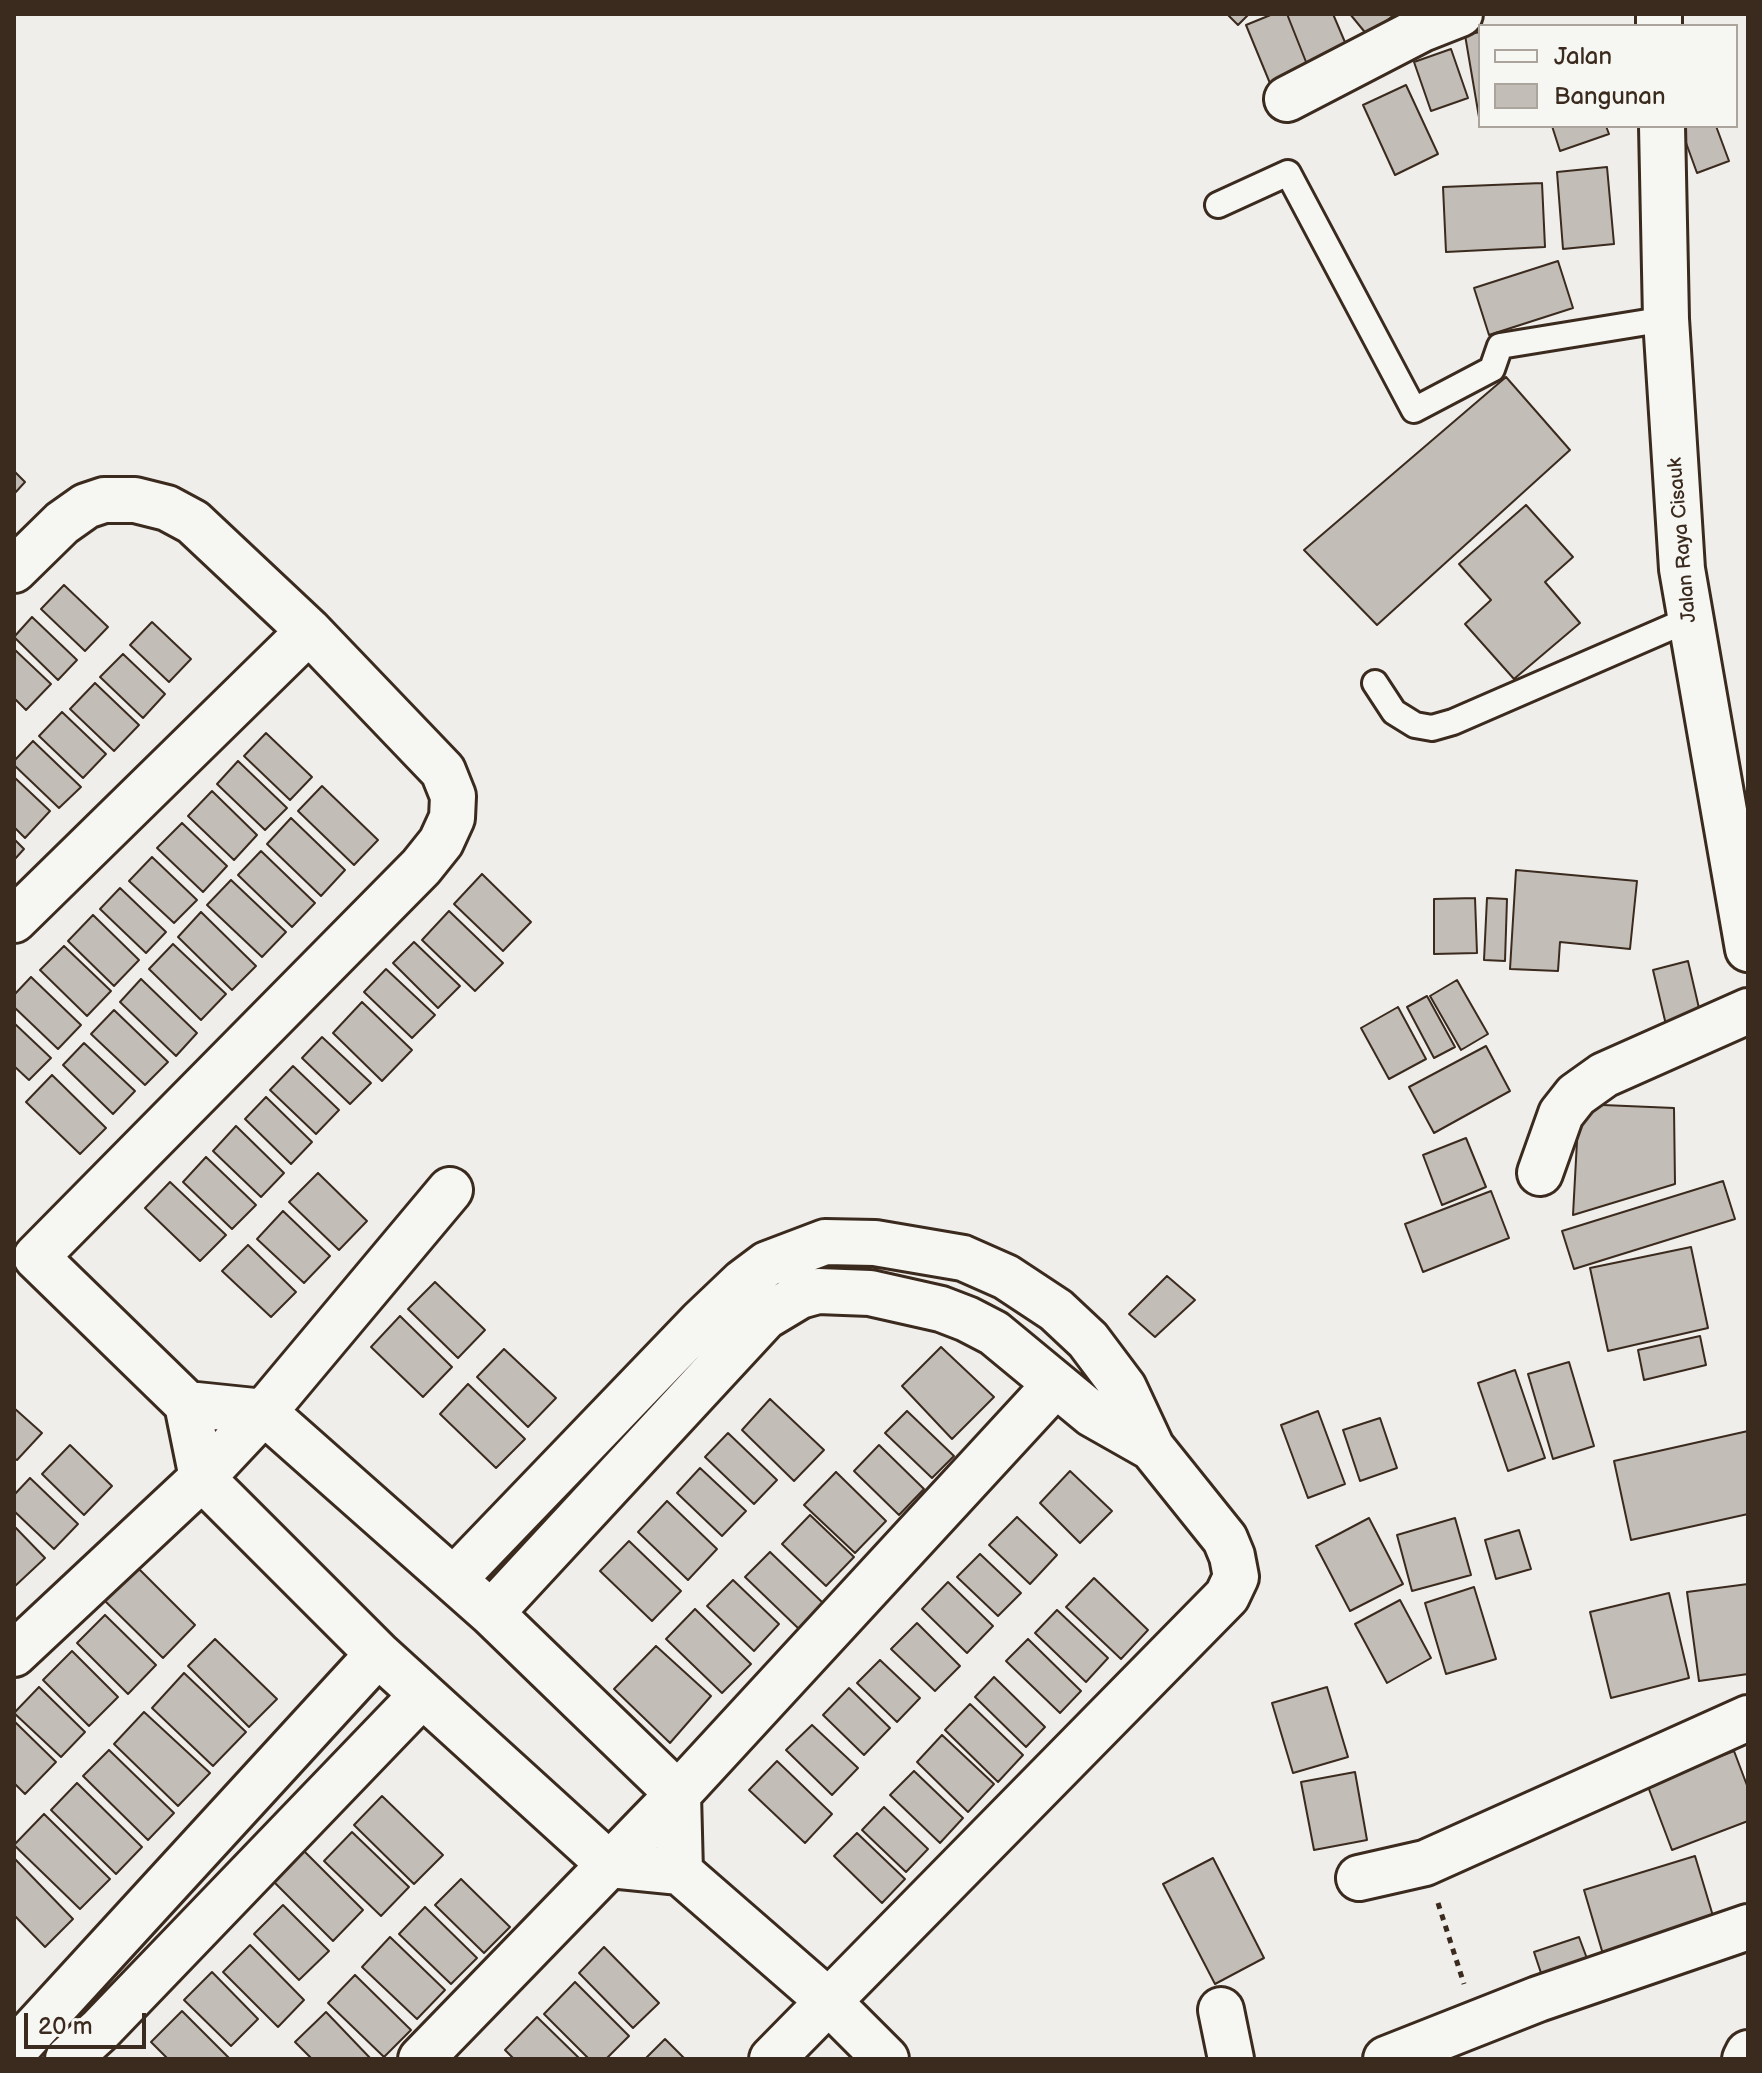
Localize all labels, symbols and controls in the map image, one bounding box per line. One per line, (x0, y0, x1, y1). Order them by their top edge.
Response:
legend (1478, 24, 1738, 128)
text: Jalan (1554, 42, 1612, 71)
text: Bangunan (1554, 82, 1665, 111)
street label: Jalan Raya Cisauk (1664, 457, 1702, 623)
scale bar (28, 1997, 150, 2047)
text: 20 m (38, 2012, 93, 2041)

